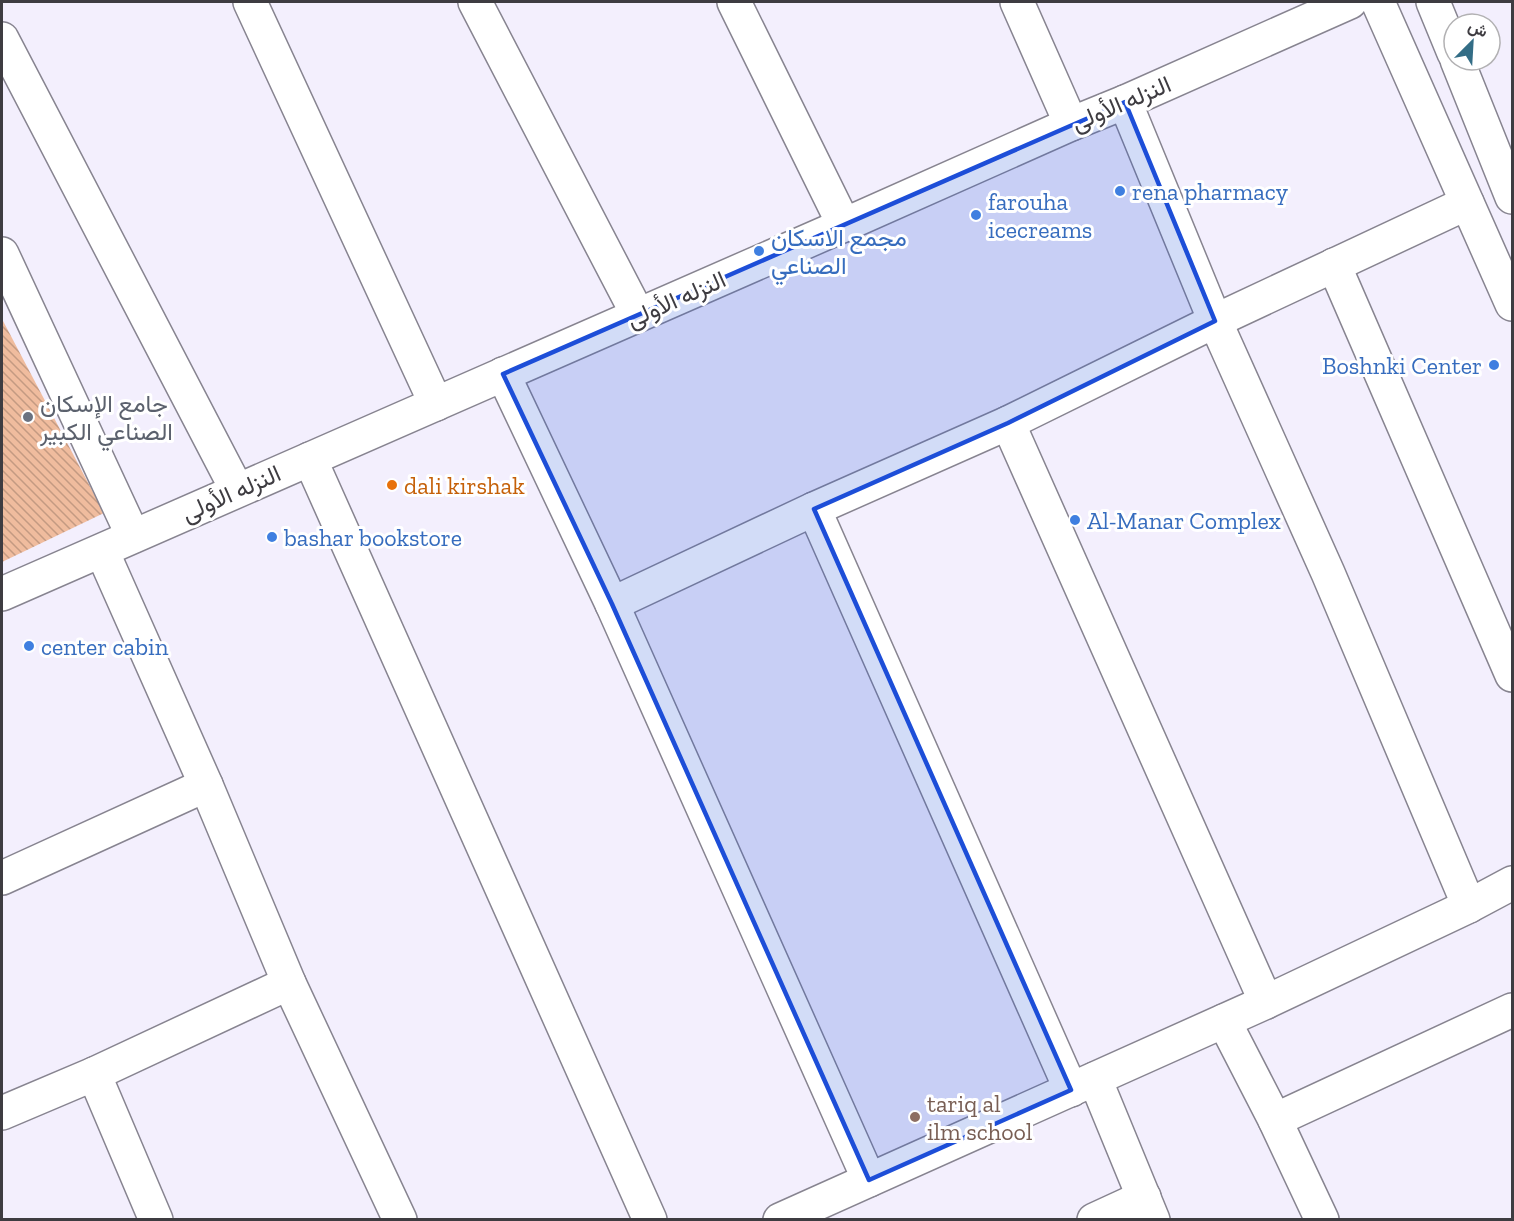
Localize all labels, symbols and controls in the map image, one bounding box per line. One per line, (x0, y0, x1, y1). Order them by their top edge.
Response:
north arrow (1442, 12, 1502, 72)
text: ش (1465, 16, 1491, 41)
street label: النزله الأولى (1067, 69, 1176, 138)
place label: rena pharmacy (1132, 177, 1289, 206)
marker: rena pharmacy (1113, 184, 1127, 198)
place label: farouha icecreams (988, 187, 1092, 244)
marker: farouha icecreams (969, 208, 983, 222)
place label: مجمع الاسكان الصناعي (771, 223, 907, 285)
marker: مجمع الاسكان الصناعي (752, 244, 766, 258)
street label: النزله الأولى (622, 264, 730, 335)
place label: Boshnki Center (1322, 351, 1482, 380)
marker: Boshnki Center (1487, 358, 1501, 372)
place label: جامع الإسكان الصناعي الكبير (39, 389, 173, 451)
marker: جامع الإسكان الصناعي الكبير (21, 410, 35, 424)
street label: النزله الأولى (177, 458, 285, 529)
place label: dali kirshak (404, 471, 525, 500)
marker: dali kirshak (385, 478, 399, 492)
place label: Al-Manar Complex (1087, 506, 1281, 535)
marker: Al-Manar Complex (1068, 513, 1082, 527)
place label: bashar bookstore (283, 523, 462, 552)
marker: bashar bookstore (265, 530, 279, 544)
place label: center cabin (41, 632, 169, 661)
marker: center cabin (22, 639, 36, 653)
place label: tariq al ilm school (927, 1089, 1032, 1146)
marker: tariq al ilm school (908, 1110, 922, 1124)

